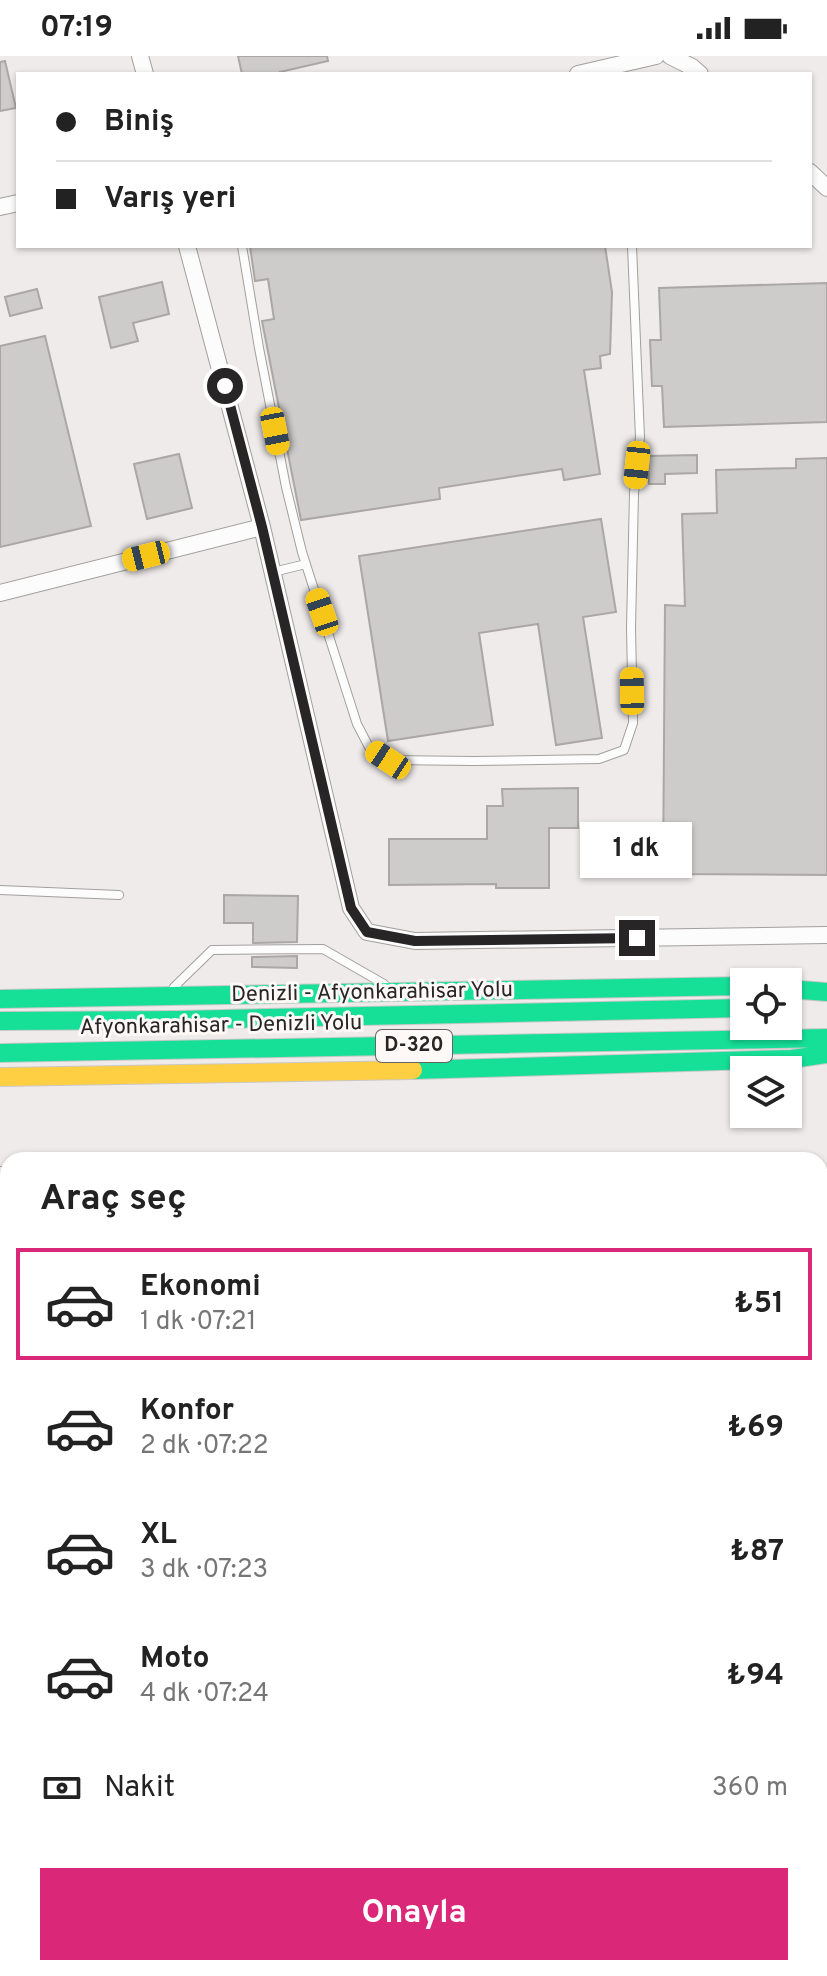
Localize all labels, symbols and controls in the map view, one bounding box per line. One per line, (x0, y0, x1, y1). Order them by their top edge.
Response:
text: 07:19 (40, 10, 113, 47)
text: Biniş (104, 104, 174, 141)
text: Varış yeri (104, 181, 236, 218)
route start (207, 368, 243, 404)
car (259, 405, 291, 457)
car (623, 440, 651, 490)
car (120, 539, 172, 573)
car (303, 585, 341, 639)
car (620, 667, 644, 715)
car (361, 737, 415, 783)
callout: 1 dk (581, 822, 693, 878)
text: 1 dk (613, 833, 659, 866)
route end (619, 920, 655, 956)
map controls (730, 968, 802, 1128)
button: locate (730, 968, 802, 1040)
street label: Denizli - Afyonkarahisar Yolu (231, 977, 513, 1009)
street label: Afyonkarahisar - Denizli Yolu (79, 1010, 363, 1042)
road number: D-320 (376, 1030, 452, 1062)
button: layers (730, 1056, 802, 1128)
text: Araç seç (40, 1177, 187, 1223)
icon: car (44, 1268, 116, 1340)
text: Ekonomi (140, 1269, 261, 1306)
text: ₺51 (734, 1286, 784, 1323)
text: 1 dk · 07:21 (140, 1306, 256, 1339)
icon: car (44, 1392, 116, 1464)
text: Konfor (140, 1393, 234, 1430)
text: ₺69 (727, 1410, 784, 1447)
text: 2 dk · 07:22 (140, 1430, 269, 1463)
icon: car (44, 1516, 116, 1588)
text: XL (140, 1517, 177, 1554)
text: ₺87 (730, 1534, 784, 1571)
text: 3 dk · 07:23 (140, 1554, 268, 1587)
icon: car (44, 1640, 116, 1712)
text: Moto (140, 1641, 210, 1678)
text: ₺94 (727, 1658, 784, 1695)
text: 4 dk · 07:24 (140, 1678, 269, 1711)
icon: cash (40, 1766, 84, 1810)
text: Nakit (104, 1770, 175, 1807)
text: 360 m (712, 1772, 788, 1805)
button: Onayla (40, 1868, 788, 1960)

